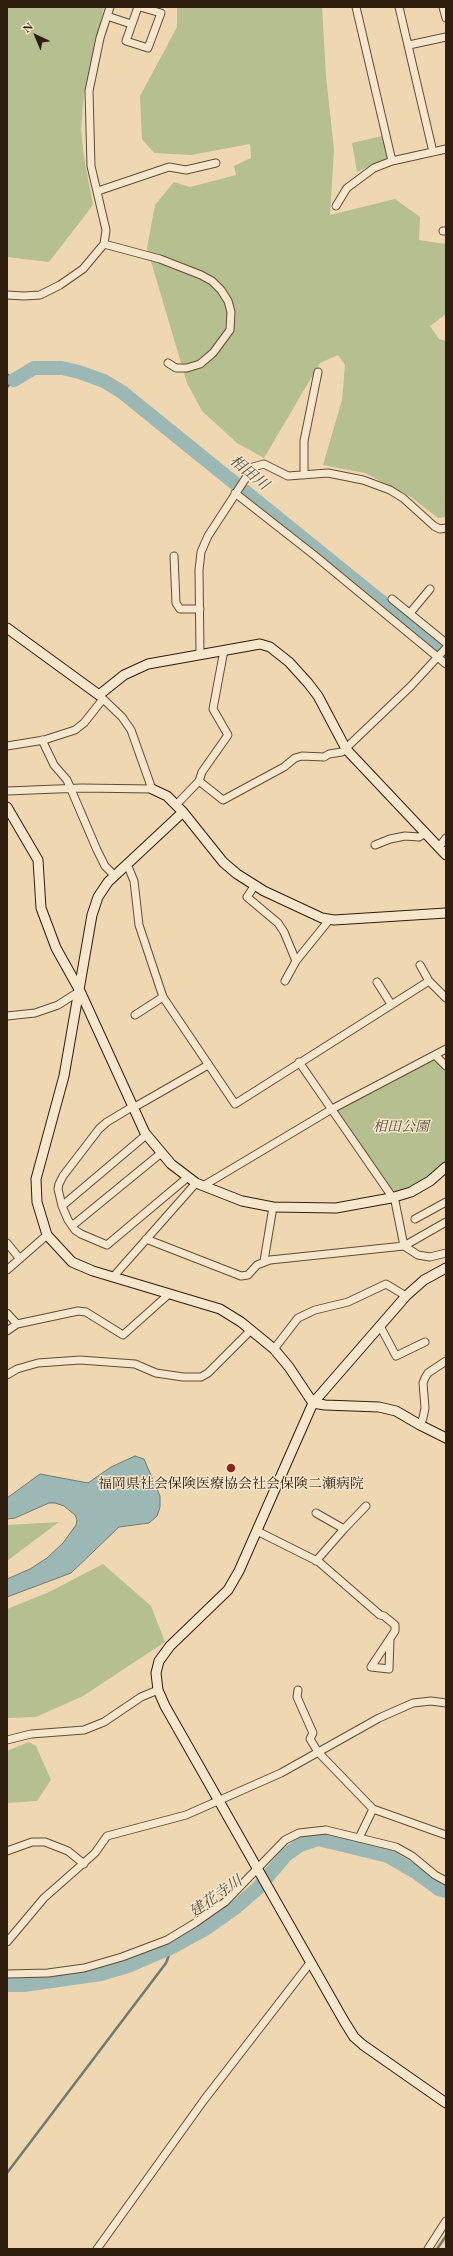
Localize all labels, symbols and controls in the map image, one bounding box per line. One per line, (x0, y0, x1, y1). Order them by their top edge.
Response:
north arrow (16, 16, 56, 56)
text: N (20, 19, 36, 35)
water label: 相田川 (226, 452, 272, 494)
park label: 相田公園 (373, 1119, 429, 1135)
marker: 福岡県社会保険医療協会社会保険二瀬病院 (225, 1462, 237, 1474)
place label: 福岡県社会保険医療協会社会保険二瀬病院 (98, 1476, 364, 1492)
water label: 建花寺川 (186, 1872, 246, 1922)

